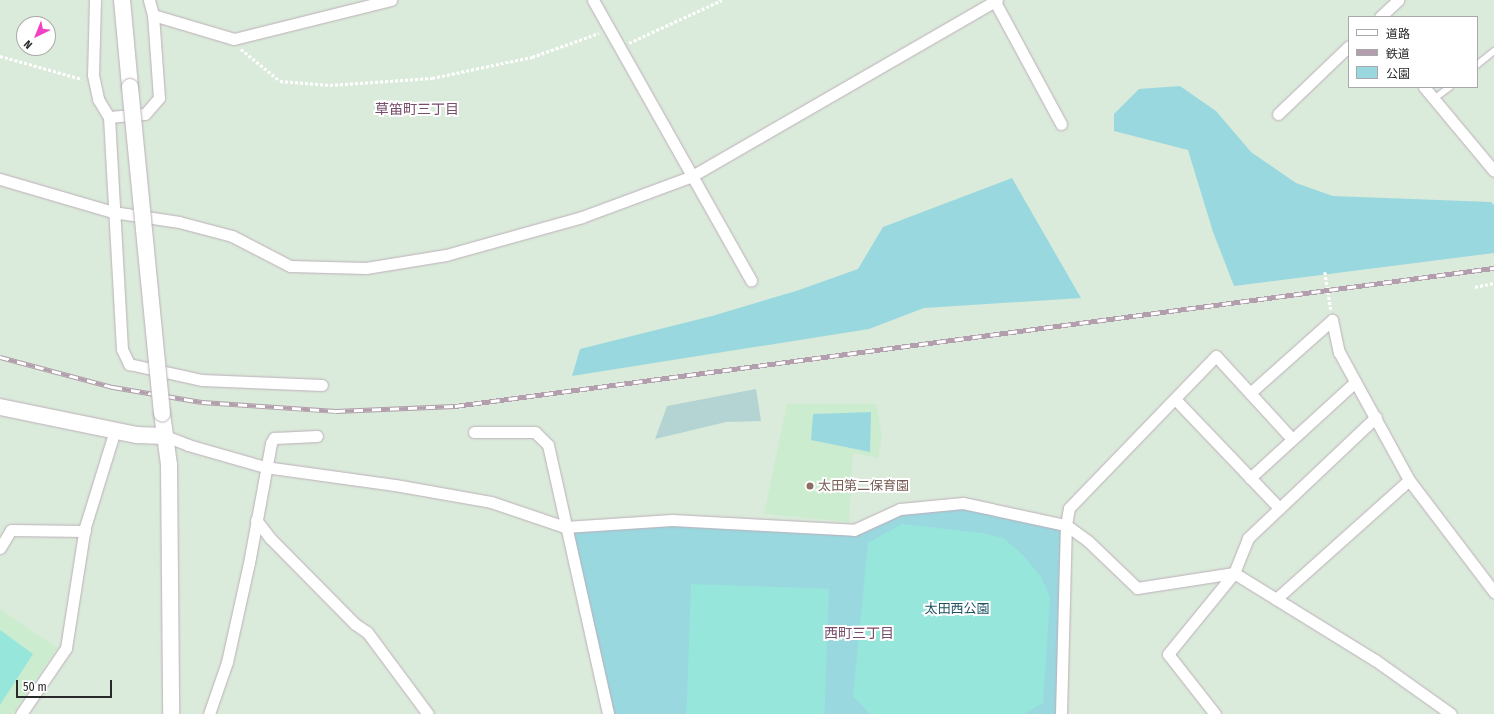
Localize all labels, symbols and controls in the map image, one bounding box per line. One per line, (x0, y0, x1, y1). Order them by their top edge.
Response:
north arrow (16, 16, 56, 56)
legend (1348, 16, 1478, 88)
text: 道路 (1386, 27, 1410, 41)
text: N (21, 37, 35, 51)
text: 鉄道 (1386, 47, 1410, 61)
text: 公園 (1386, 67, 1410, 81)
district label: 草笛町三丁目 (375, 102, 459, 118)
place label: 太田第二保育園 (818, 478, 909, 494)
marker: 太田第二保育園 (805, 481, 815, 491)
park label: 太田西公園 (925, 601, 989, 617)
district label: 西町三丁目 (824, 626, 894, 642)
scale bar (18, 672, 114, 698)
text: 50 m (23, 680, 47, 694)

